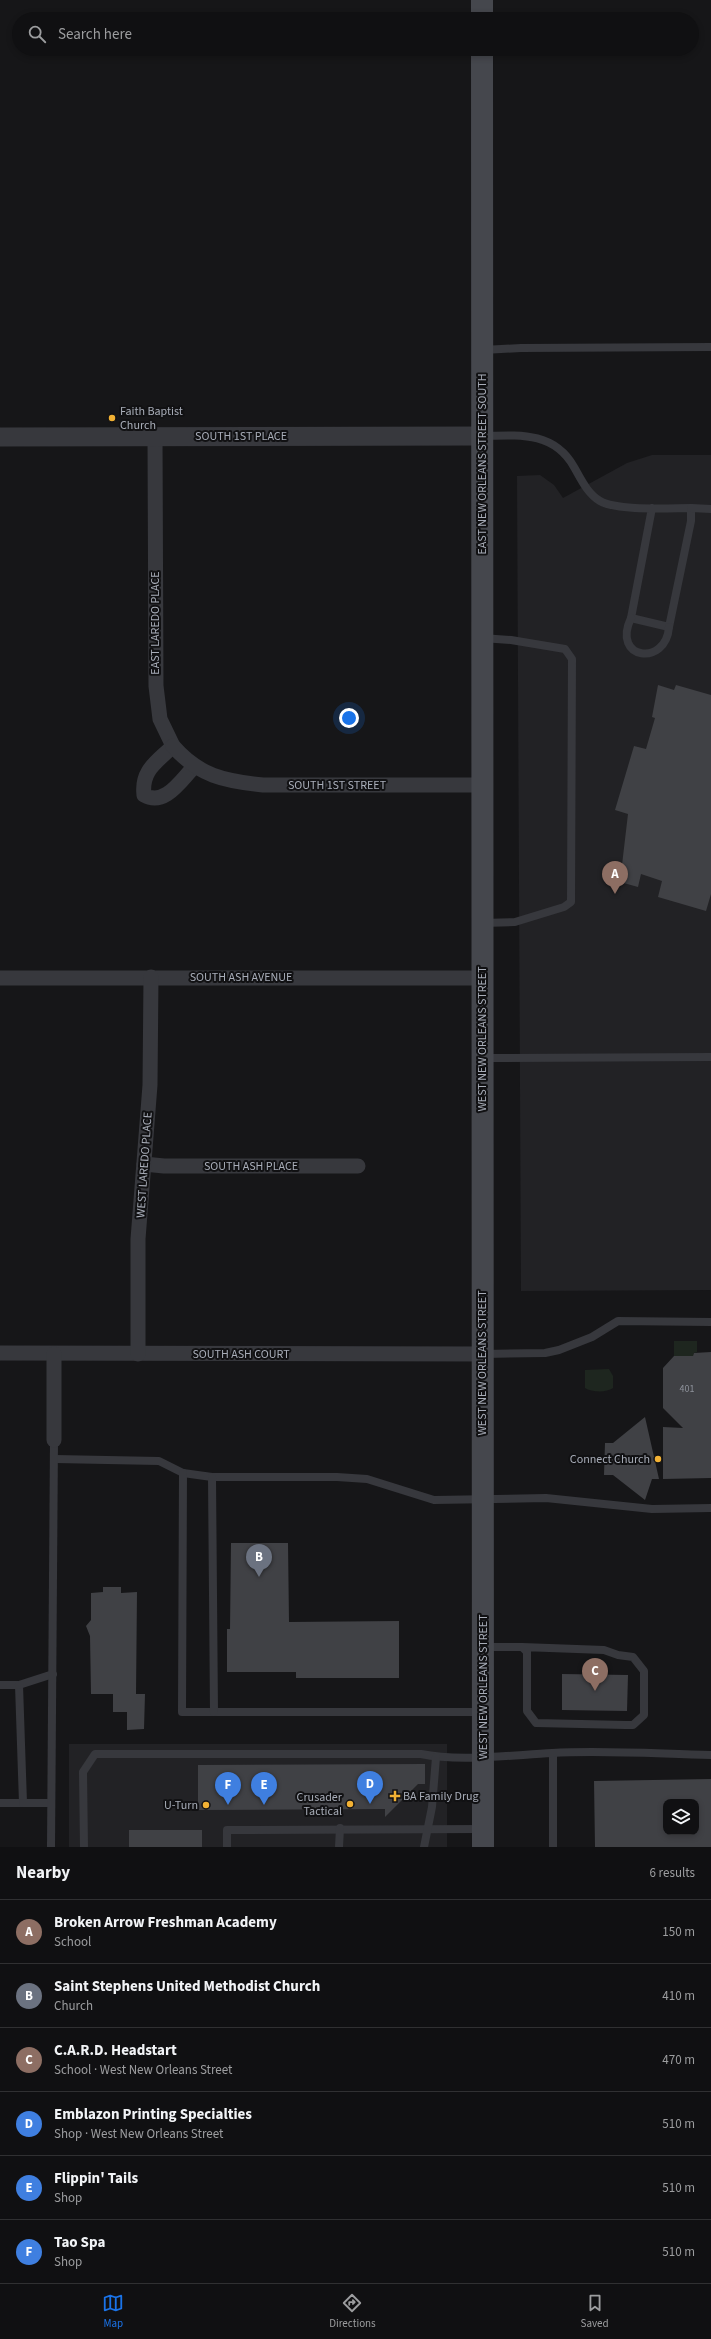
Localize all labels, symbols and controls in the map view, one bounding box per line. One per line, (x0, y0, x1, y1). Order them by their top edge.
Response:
search box (12, 12, 699, 56)
icon: search (26, 23, 48, 45)
text: Search here (58, 24, 132, 45)
street label: EAST NEW ORLEANS STREET SOUTH (474, 373, 491, 555)
place label: Faith Baptist Church (120, 403, 183, 434)
marker: Faith Baptist Church (107, 413, 117, 423)
street label: SOUTH 1ST PLACE (195, 428, 287, 445)
street label: EAST LAREDO PLACE (147, 571, 164, 675)
your location (339, 708, 359, 728)
street label: SOUTH 1ST STREET (288, 777, 387, 794)
pin: A (602, 861, 628, 894)
street label: WEST NEW ORLEANS STREET (474, 966, 491, 1112)
street label: SOUTH ASH AVENUE (190, 969, 292, 986)
street label: WEST LAREDO PLACE (132, 1111, 157, 1219)
street label: SOUTH ASH PLACE (204, 1158, 298, 1175)
street label: WEST NEW ORLEANS STREET (474, 1290, 491, 1436)
street label: SOUTH ASH COURT (192, 1346, 290, 1363)
house number: 401 (680, 1382, 694, 1396)
place label: Connect Church (570, 1451, 650, 1468)
marker: Connect Church (653, 1454, 663, 1464)
pin: B (246, 1544, 272, 1577)
street label: WEST NEW ORLEANS STREET (475, 1614, 492, 1760)
pin: C (582, 1658, 608, 1691)
pin: D (357, 1771, 383, 1804)
pin: F (215, 1772, 241, 1805)
pin: E (251, 1772, 277, 1805)
place label: BA Family Drug (403, 1788, 479, 1805)
place label: Crusader Tactical (297, 1789, 343, 1820)
marker: BA Family Drug (390, 1791, 400, 1801)
place label: U-Turn (164, 1797, 198, 1814)
marker: Crusader Tactical (345, 1799, 355, 1809)
map controls (663, 1799, 699, 1835)
button: layers (663, 1799, 699, 1835)
marker: U-Turn (201, 1800, 211, 1810)
text: Nearby (16, 1861, 70, 1885)
text: 6 results (650, 1864, 695, 1882)
text: Broken Arrow Freshman Academy (54, 1912, 277, 1933)
text: A (25, 1923, 33, 1941)
text: 150 m (662, 1923, 695, 1941)
text: School (54, 1933, 91, 1951)
text: Saint Stephens United Methodist Church (54, 1976, 320, 1997)
text: B (25, 1987, 33, 2005)
text: 410 m (662, 1987, 695, 2005)
text: Church (54, 1997, 93, 2015)
text: C.A.R.D. Headstart (54, 2040, 177, 2061)
text: C (25, 2051, 33, 2069)
text: 470 m (662, 2051, 695, 2069)
text: School · West New Orleans Street (54, 2061, 233, 2079)
text: Emblazon Printing Specialties (54, 2104, 252, 2125)
text: D (25, 2115, 33, 2133)
text: 510 m (662, 2115, 695, 2133)
text: Shop · West New Orleans Street (54, 2125, 223, 2143)
text: Flippin' Tails (54, 2168, 138, 2189)
text: E (25, 2179, 33, 2197)
text: 510 m (662, 2179, 695, 2197)
text: Shop (54, 2189, 82, 2207)
text: Tao Spa (54, 2232, 105, 2253)
text: F (26, 2243, 32, 2261)
text: 510 m (662, 2243, 695, 2261)
text: Shop (54, 2253, 82, 2271)
tab: Map (102, 2292, 124, 2331)
tab: Directions (329, 2292, 376, 2331)
tab: Saved (581, 2292, 609, 2331)

